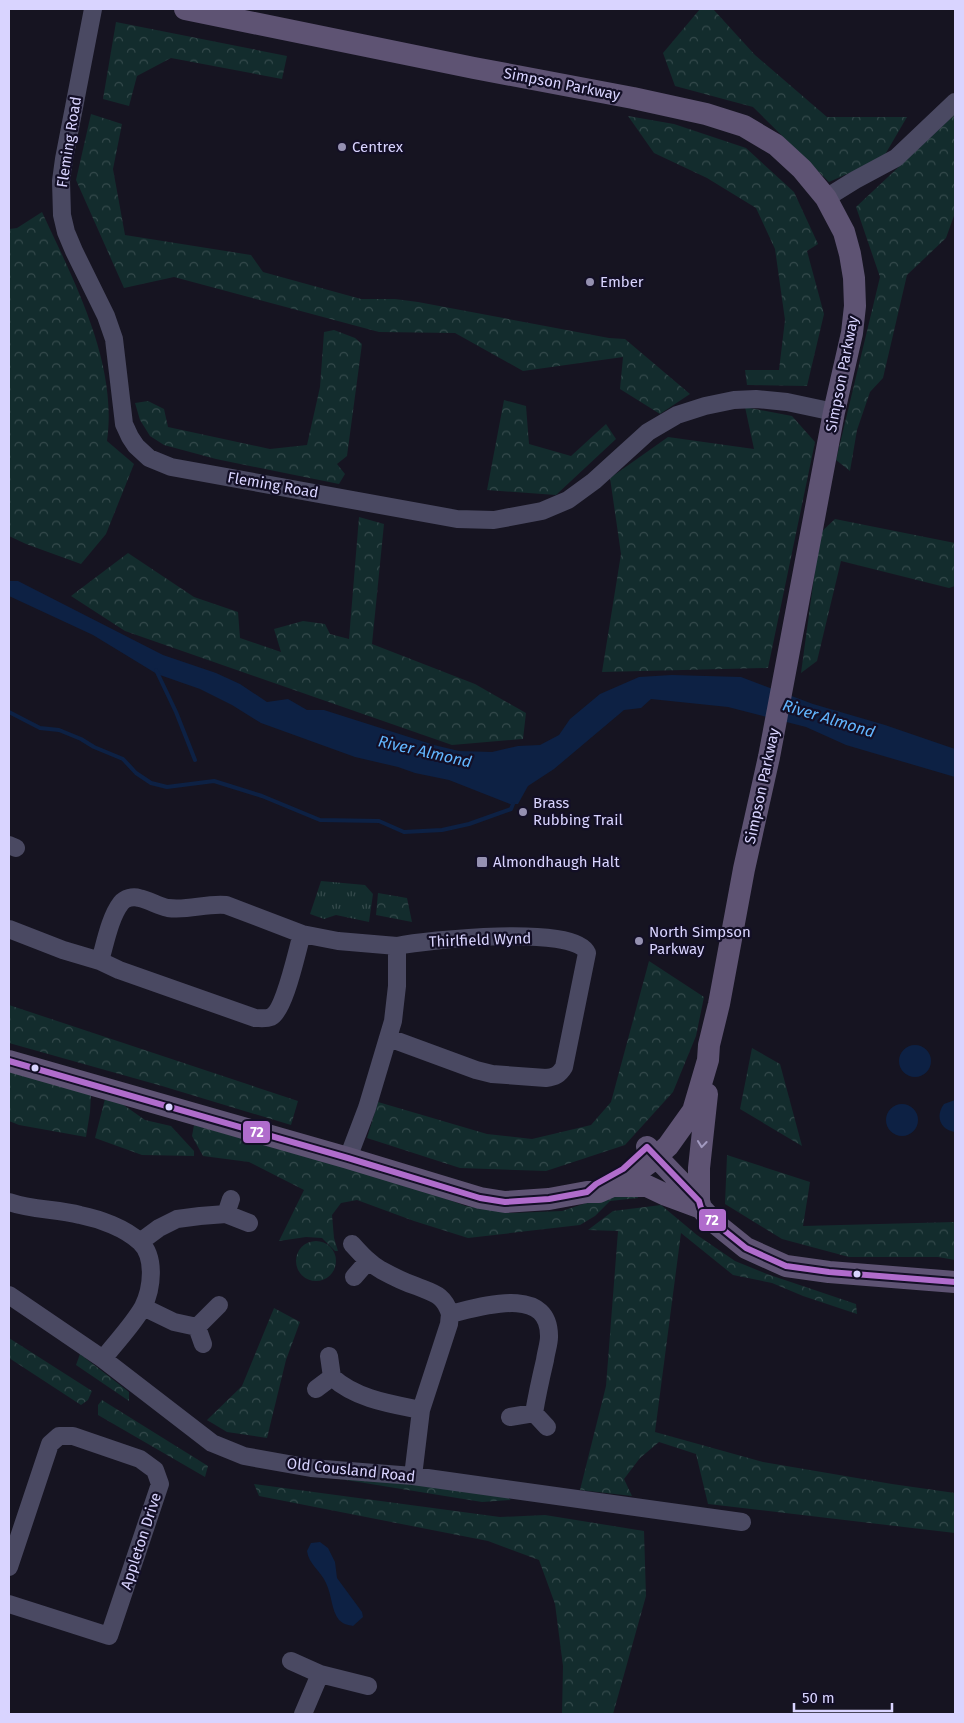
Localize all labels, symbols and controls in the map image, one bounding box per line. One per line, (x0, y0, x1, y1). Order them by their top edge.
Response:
street label: Simpson Parkway (502, 64, 622, 104)
street label: Fleming Road (53, 95, 85, 189)
place label: Centrex (352, 138, 404, 156)
marker: Centrex (336, 141, 348, 153)
place label: Ember (600, 273, 644, 291)
marker: Ember (584, 276, 596, 288)
street label: Simpson Parkway (822, 314, 862, 434)
street label: Fleming Road (226, 468, 320, 502)
water label: River Almond (780, 695, 877, 742)
street label: Simpson Parkway (741, 726, 783, 846)
water label: River Almond (376, 731, 474, 771)
place label: Brass Rubbing Trail (533, 794, 623, 829)
marker: Brass Rubbing Trail (517, 806, 529, 818)
place label: Almondhaugh Halt (493, 853, 620, 871)
marker: Almondhaugh Halt (475, 855, 489, 869)
place label: North Simpson Parkway (649, 923, 751, 958)
street label: Thirlfield Wynd (428, 929, 532, 951)
marker: North Simpson Parkway (633, 935, 645, 947)
unlabelled marker (30, 1063, 40, 1073)
unlabelled marker (164, 1102, 174, 1112)
line badge: 72 (242, 1120, 271, 1144)
text: 72 (250, 1124, 264, 1141)
one-way arrow (697, 1140, 708, 1148)
line badge: 72 (698, 1208, 727, 1232)
text: 72 (705, 1212, 719, 1229)
unlabelled marker (852, 1269, 862, 1279)
street label: Old Cousland Road (286, 1454, 416, 1486)
street label: Appleton Drive (117, 1490, 165, 1592)
scale bar (794, 1680, 892, 1712)
text: 50 m (802, 1689, 835, 1707)

